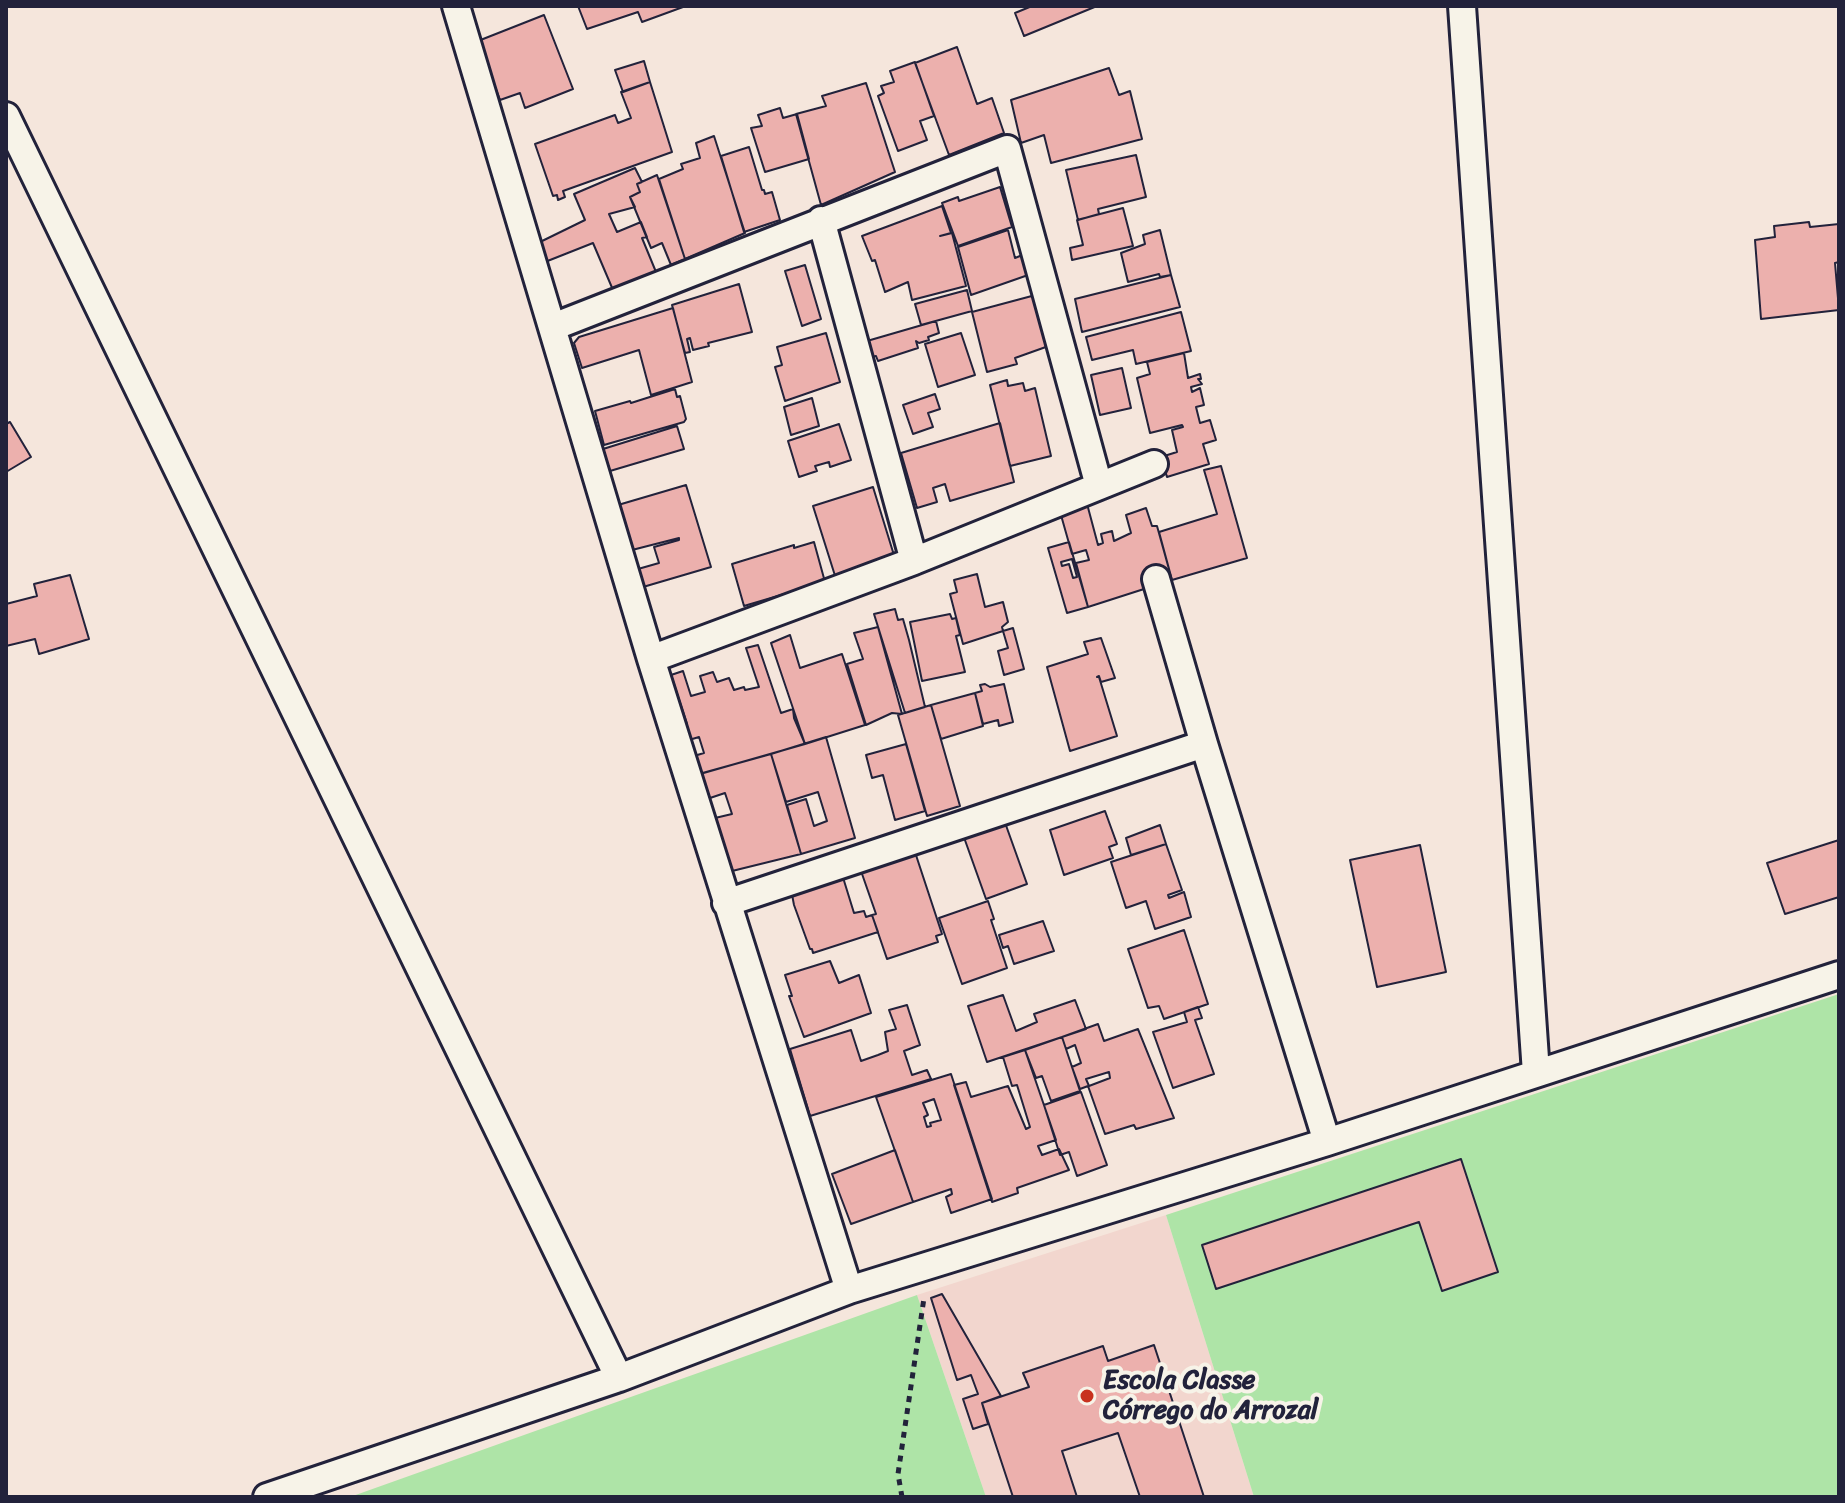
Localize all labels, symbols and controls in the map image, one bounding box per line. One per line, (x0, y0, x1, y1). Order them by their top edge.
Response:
place label: Escola Classe Córrego do Arrozal (1103, 1365, 1318, 1426)
marker: Escola Classe Córrego do Arrozal (1078, 1387, 1096, 1405)

